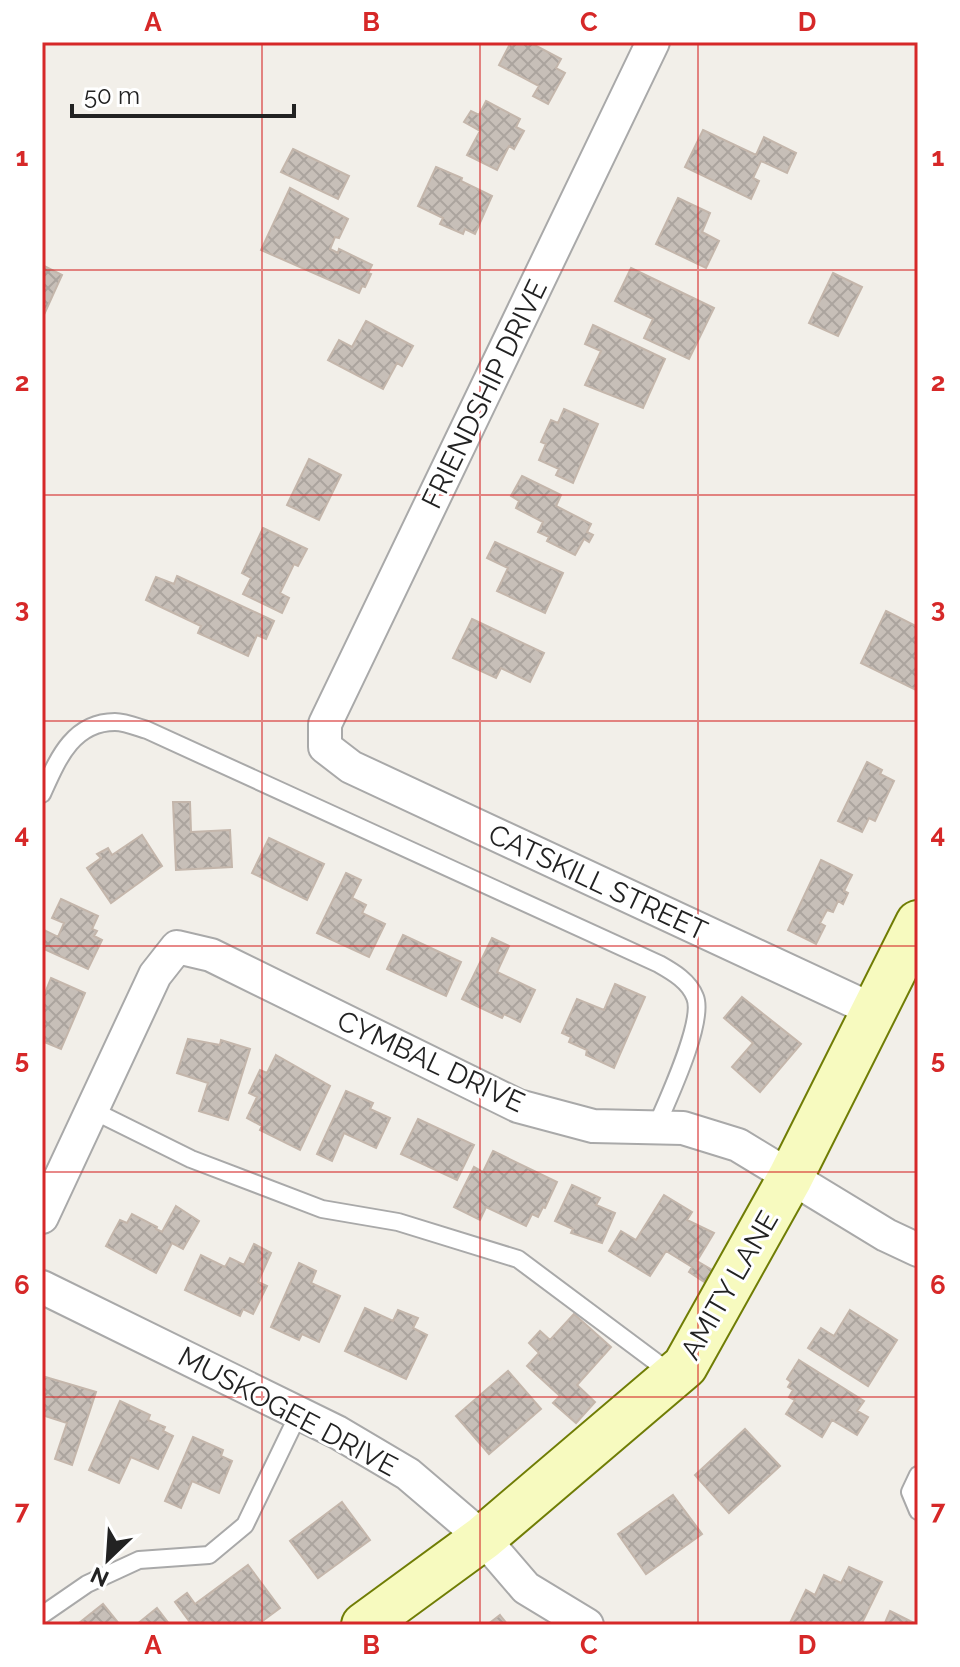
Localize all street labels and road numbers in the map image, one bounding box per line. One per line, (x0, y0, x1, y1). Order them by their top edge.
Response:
street label: FRIENDSHIP DRIVE (415, 275, 554, 514)
street label: CATSKILL STREET (483, 817, 712, 948)
street label: CYMBAL DRIVE (332, 1004, 530, 1119)
street label: AMITY LANE (674, 1205, 785, 1365)
street label: MUSKOGEE DRIVE (173, 1340, 403, 1483)

